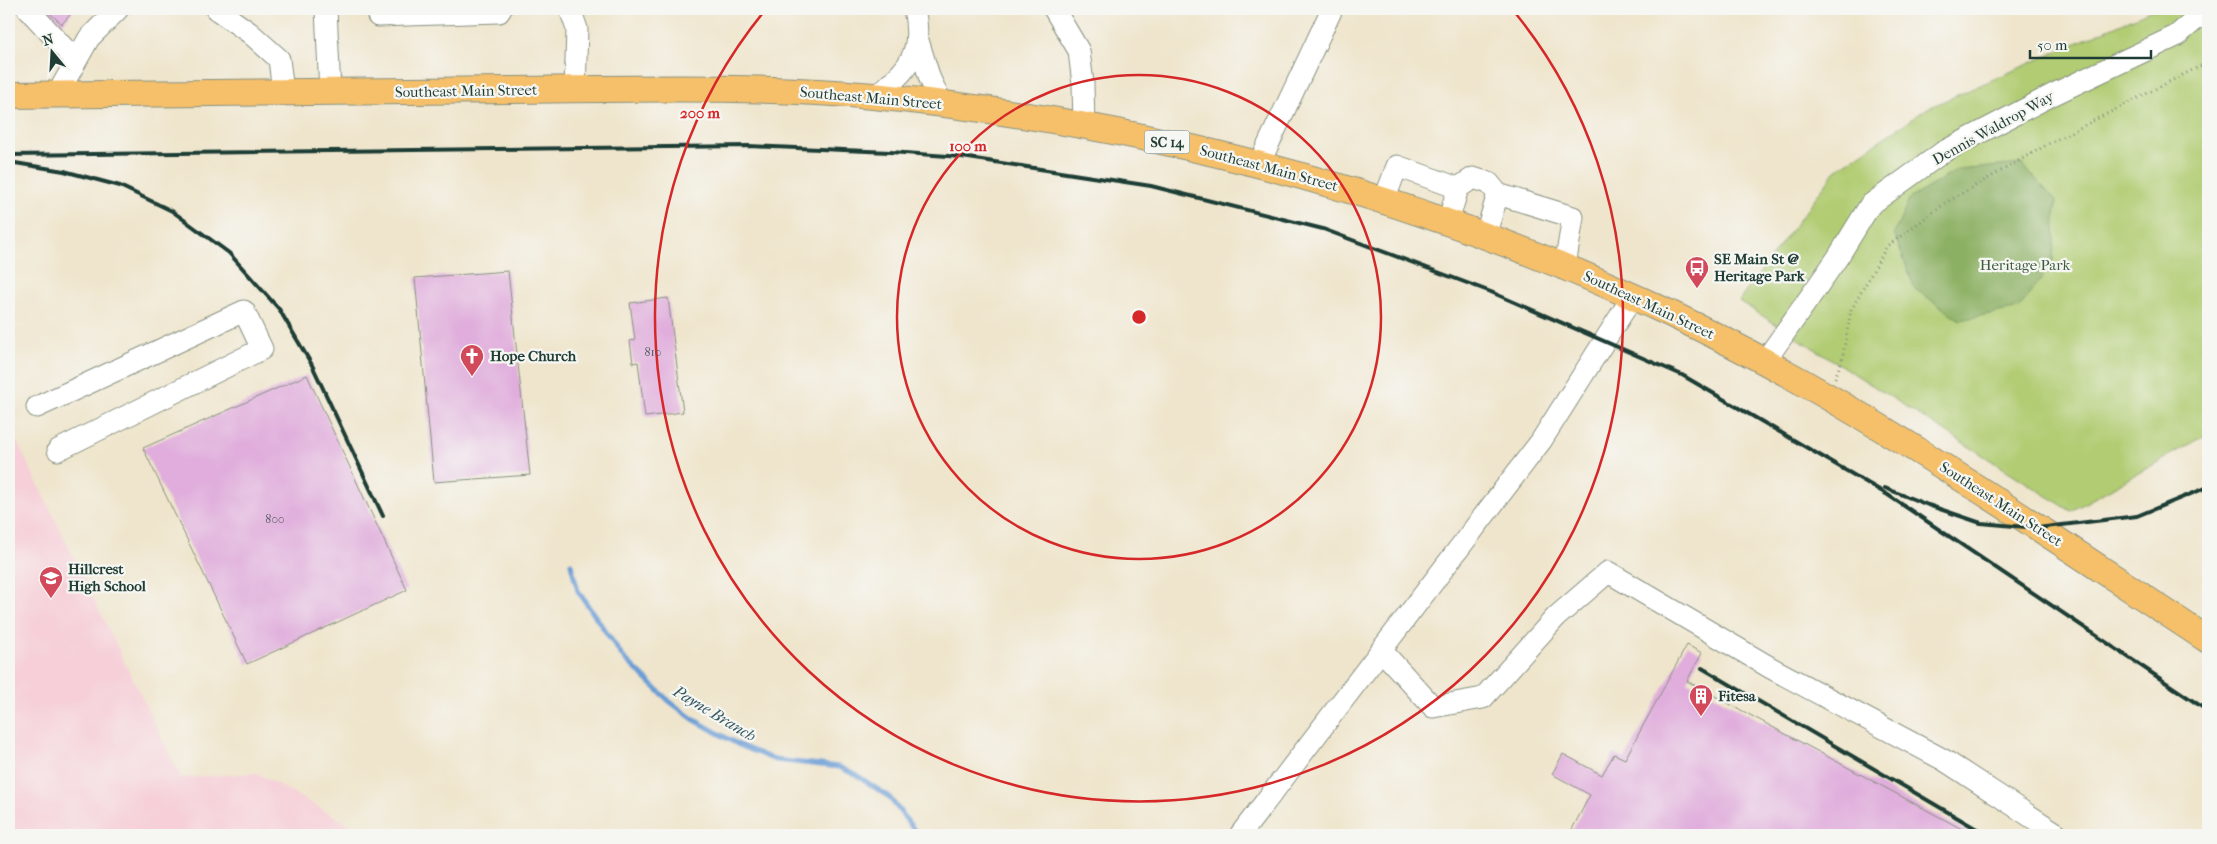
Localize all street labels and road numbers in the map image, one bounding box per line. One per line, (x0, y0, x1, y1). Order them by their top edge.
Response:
street label: Southeast Main Street (395, 81, 538, 101)
street label: Southeast Main Street (799, 83, 943, 113)
street label: Dennis Waldrop Way (1929, 87, 2058, 169)
road number: SC 14 (1144, 130, 1190, 154)
street label: Southeast Main Street (1198, 141, 1341, 195)
street label: Southeast Main Street (1581, 267, 1718, 344)
street label: Southeast Main Street (1936, 458, 2066, 551)

